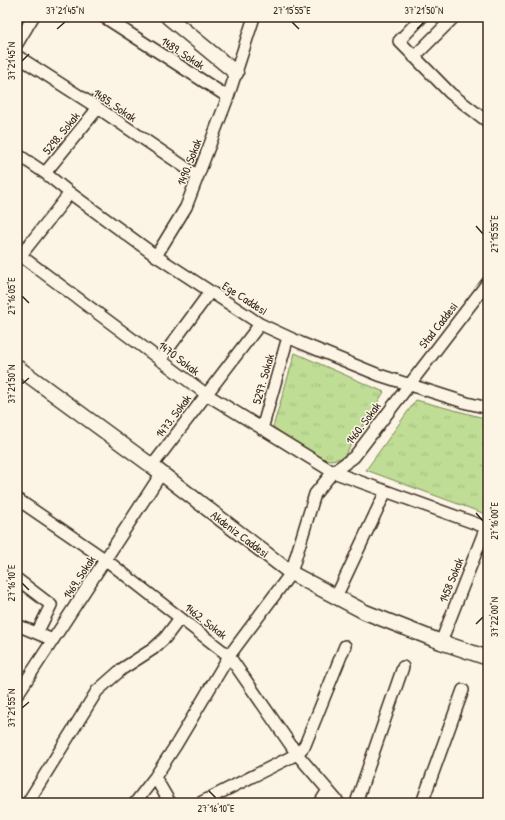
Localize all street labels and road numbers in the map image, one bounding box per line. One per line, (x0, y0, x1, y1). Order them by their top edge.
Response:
street label: 1489. Sokak (158, 33, 208, 73)
street label: 1485. Sokak (90, 84, 140, 126)
street label: 5298. Sokak (38, 108, 84, 158)
street label: 1490. Sokak (172, 136, 206, 188)
street label: Ege Caddesi (219, 277, 271, 319)
street label: Stad Caddesi (415, 298, 461, 352)
street label: 1470 Sokak (155, 337, 203, 379)
street label: 5297. Sokak (248, 352, 278, 406)
street label: 1473. Sokak (151, 391, 195, 441)
street label: 1460. Sokak (341, 398, 385, 448)
street label: Akdeniz Caddesi (207, 506, 273, 562)
street label: 1469. Sokak (59, 552, 99, 602)
street label: 1458 Sokak (434, 555, 468, 605)
street label: 1462. Sokak (181, 599, 231, 643)

